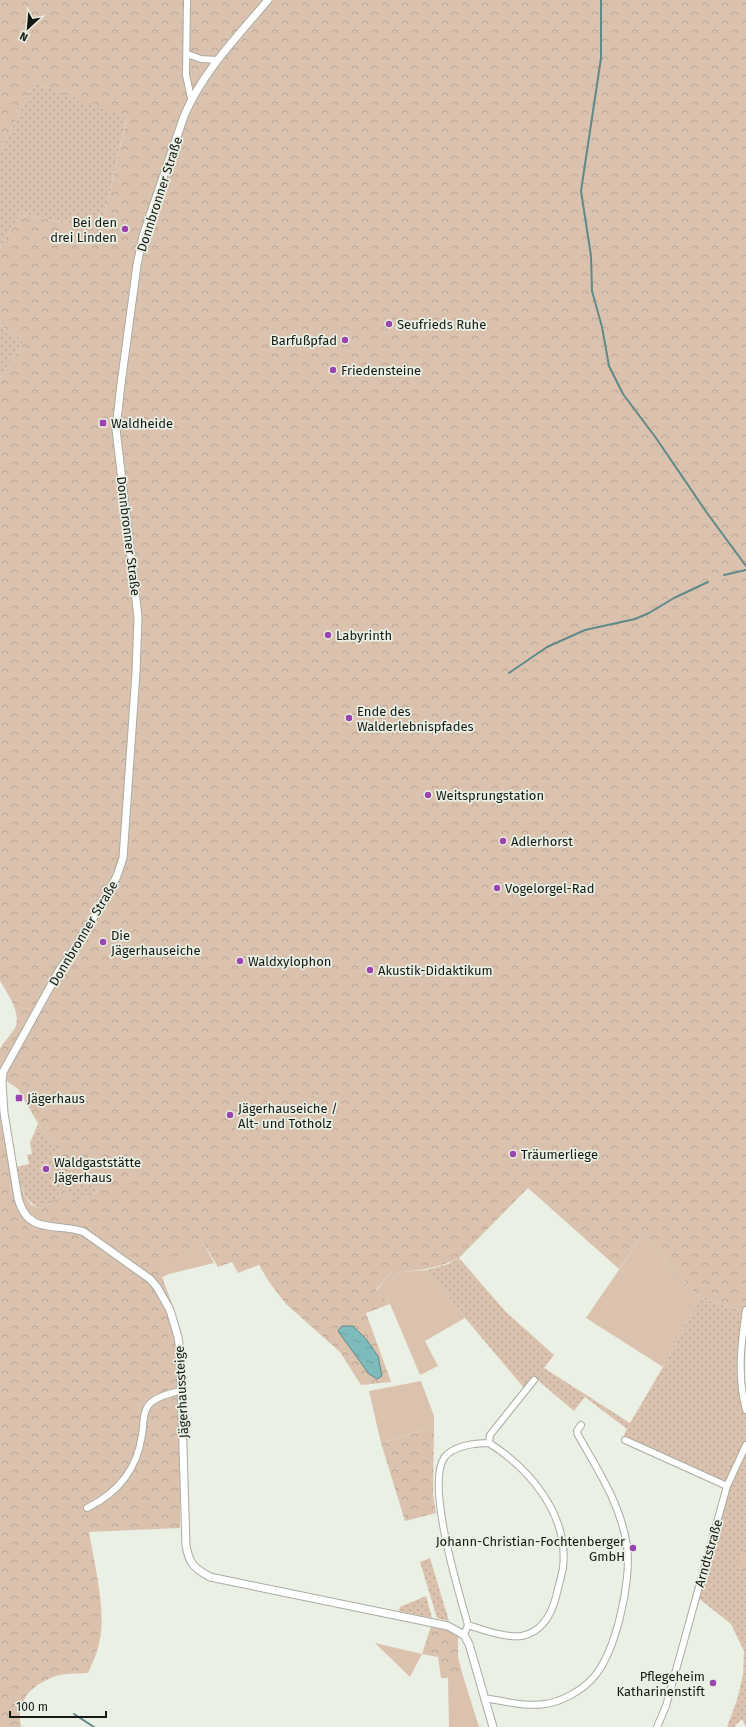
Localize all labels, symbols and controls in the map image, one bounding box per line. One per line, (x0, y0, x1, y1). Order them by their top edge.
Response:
north arrow (8, 8, 48, 48)
text: N (18, 29, 30, 44)
street label: Donnbronner Straße (134, 135, 185, 254)
place label: Bei den drei Linden (50, 215, 117, 245)
marker: Bei den drei Linden (120, 224, 130, 234)
place label: Seufrieds Ruhe (397, 317, 486, 332)
marker: Seufrieds Ruhe (384, 319, 394, 329)
place label: Barfußpfad (271, 333, 337, 348)
marker: Barfußpfad (340, 335, 350, 345)
place label: Friedensteine (341, 363, 421, 378)
marker: Friedensteine (328, 365, 338, 375)
place label: Waldheide (111, 416, 173, 431)
marker: Waldheide (98, 418, 108, 428)
street label: Donnbronner Straße (114, 476, 143, 597)
place label: Labyrinth (336, 628, 392, 643)
marker: Labyrinth (323, 630, 333, 640)
place label: Ende des Walderlebnispfades (357, 704, 474, 734)
marker: Ende des Walderlebnispfades (344, 713, 354, 723)
place label: Weitsprungstation (436, 788, 544, 803)
marker: Weitsprungstation (423, 790, 433, 800)
place label: Adlerhorst (511, 834, 573, 849)
marker: Adlerhorst (498, 836, 508, 846)
street label: Donnbronner Straße (46, 878, 121, 989)
place label: Vogelorgel-Rad (505, 881, 594, 896)
marker: Vogelorgel-Rad (492, 883, 502, 893)
place label: Die Jägerhauseiche (111, 928, 201, 958)
marker: Die Jägerhauseiche (98, 937, 108, 947)
place label: Waldxylophon (248, 954, 331, 969)
marker: Waldxylophon (235, 956, 245, 966)
place label: Akustik-Didaktikum (378, 963, 493, 978)
marker: Akustik-Didaktikum (365, 965, 375, 975)
place label: Jägerhaus (27, 1091, 85, 1106)
marker: Jägerhaus (14, 1093, 24, 1103)
place label: Jägerhauseiche / Alt- und Totholz (238, 1101, 338, 1131)
marker: Jägerhauseiche / Alt- und Totholz (225, 1110, 235, 1120)
place label: Träumerliege (521, 1147, 598, 1162)
marker: Träumerliege (508, 1149, 518, 1159)
place label: Waldgaststätte Jägerhaus (54, 1155, 141, 1185)
marker: Waldgaststätte Jägerhaus (41, 1164, 51, 1174)
street label: Jägerhaussteige (172, 1345, 191, 1439)
street label: Arndtstraße (692, 1518, 725, 1589)
place label: Johann-Christian-Fochtenberger GmbH (436, 1534, 625, 1564)
marker: Johann-Christian-Fochtenberger GmbH (628, 1543, 638, 1553)
place label: Pflegeheim Katharinenstift (616, 1669, 705, 1699)
marker: Pflegeheim Katharinenstift (708, 1678, 718, 1688)
scale bar (10, 1693, 106, 1719)
text: 100 m (16, 1700, 48, 1714)

